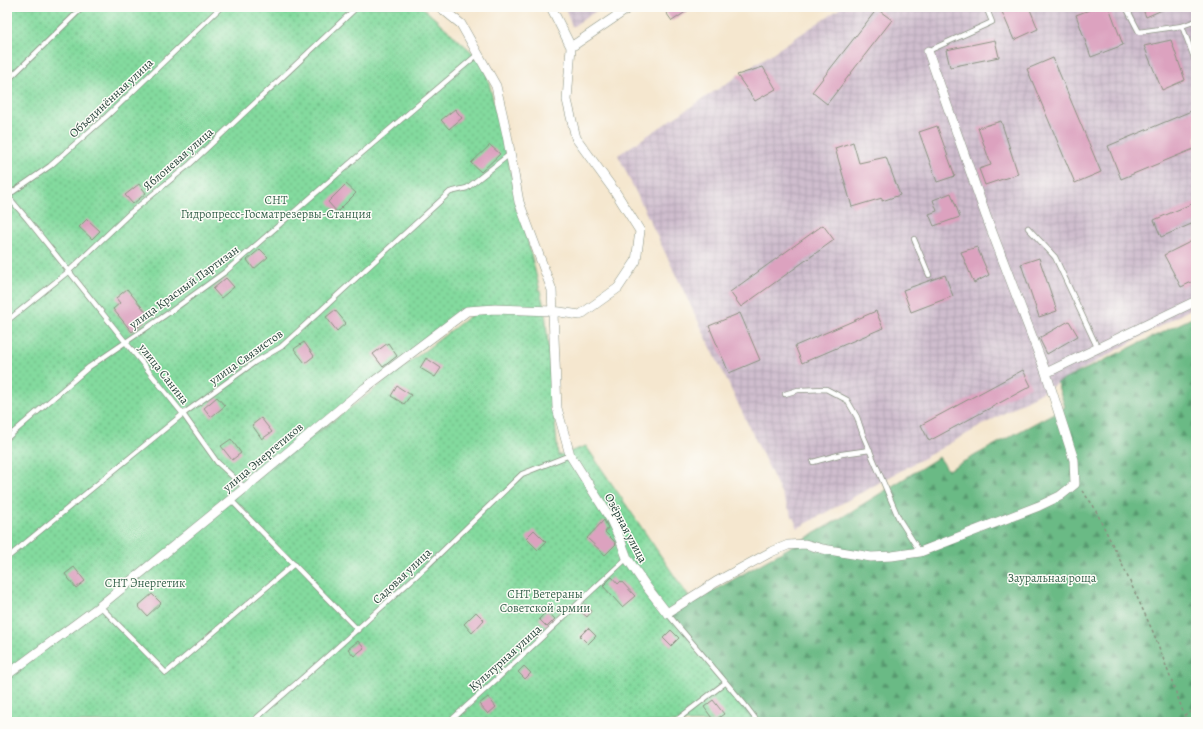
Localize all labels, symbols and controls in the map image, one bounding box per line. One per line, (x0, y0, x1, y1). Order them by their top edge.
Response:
street label: Объединённая улица (65, 54, 157, 141)
street label: Яблоневая улица (139, 124, 217, 194)
park label: СНТ Гидропресс-Госматрезервы-Станция (181, 192, 371, 222)
street label: улица Красный Партизан (125, 242, 242, 333)
street label: улица Связистов (205, 326, 286, 389)
street label: улица Санина (135, 340, 193, 408)
street label: улица Энергетиков (219, 419, 307, 496)
street label: Озёрная улица (601, 490, 651, 566)
street label: Садовая улица (369, 544, 435, 607)
park label: Зауральная роща (1008, 570, 1097, 586)
park label: СНТ Энергетик (105, 575, 185, 591)
park label: СНТ Ветераны Советской армии (500, 586, 590, 616)
street label: Культурная улица (465, 621, 545, 695)

